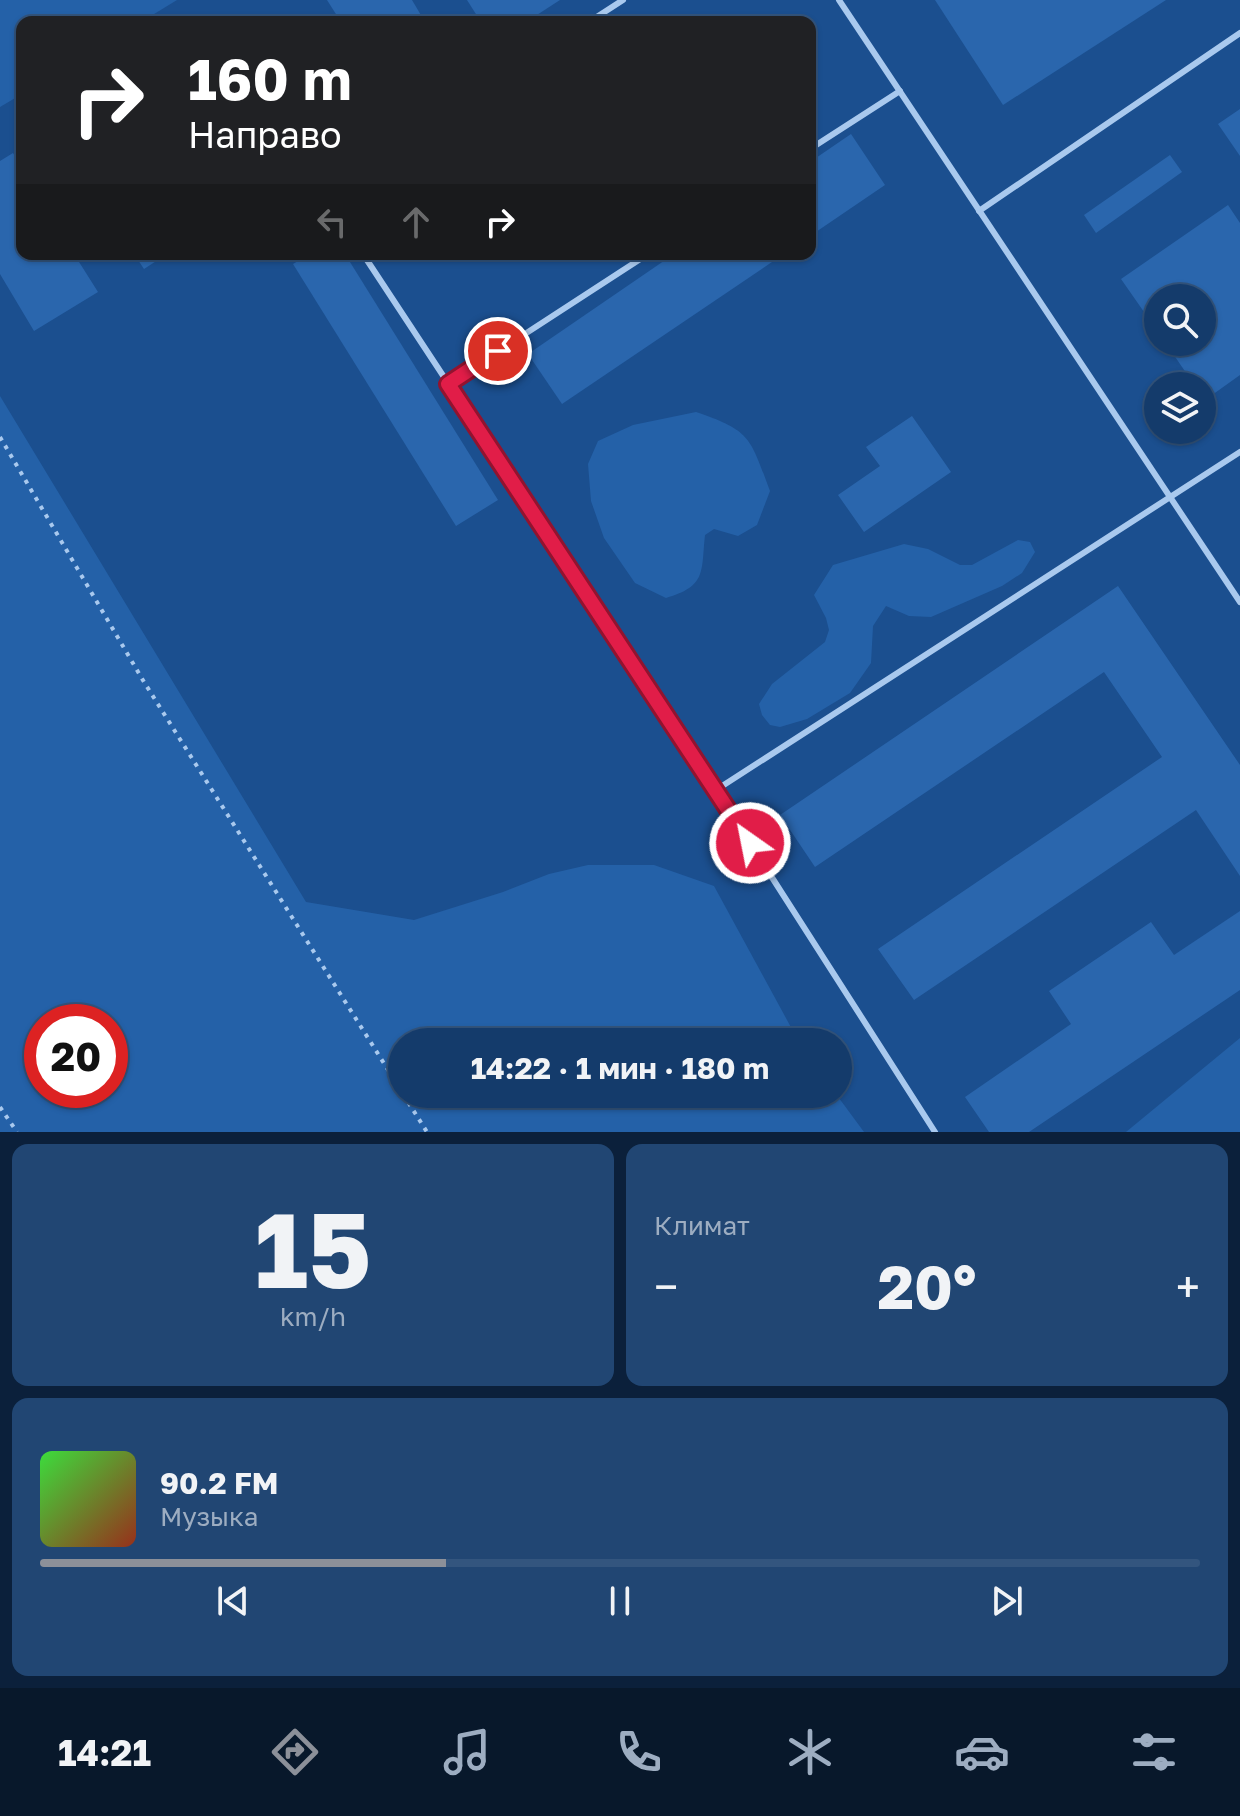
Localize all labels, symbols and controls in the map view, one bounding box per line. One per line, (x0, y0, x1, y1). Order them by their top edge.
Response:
text: 160 m (188, 45, 352, 112)
icon: right (56, 48, 160, 152)
text: Направо (188, 113, 342, 156)
icon: left (310, 200, 354, 244)
icon: ahead (394, 200, 438, 244)
icon: right (478, 200, 522, 244)
map controls (1144, 284, 1216, 444)
button: search (1144, 284, 1216, 356)
pin (464, 317, 532, 385)
icon: arrive (476, 329, 520, 373)
button: layers (1144, 372, 1216, 444)
position arrow (708, 801, 792, 885)
speed limit sign: 20 (24, 1004, 128, 1108)
text: 14:22 · 1 мин · 180 m (471, 1050, 769, 1086)
text: 15 (254, 1186, 372, 1311)
text: Климат (654, 1210, 750, 1241)
text: 20° (878, 1250, 977, 1322)
text: − (654, 1260, 678, 1313)
text: + (1176, 1260, 1200, 1313)
text: km/h (280, 1301, 346, 1332)
text: 90.2 FM (160, 1465, 279, 1501)
text: Музыка (160, 1501, 258, 1532)
icon: previous (211, 1579, 255, 1623)
icon: pause (598, 1579, 642, 1623)
icon: next (985, 1579, 1029, 1623)
icon: directions (267, 1724, 323, 1780)
icon: music (439, 1724, 495, 1780)
icon: phone (611, 1724, 667, 1780)
icon: climate (782, 1724, 838, 1780)
icon: car (954, 1724, 1010, 1780)
icon: filters (1126, 1724, 1182, 1780)
text: 14:21 (58, 1731, 151, 1774)

